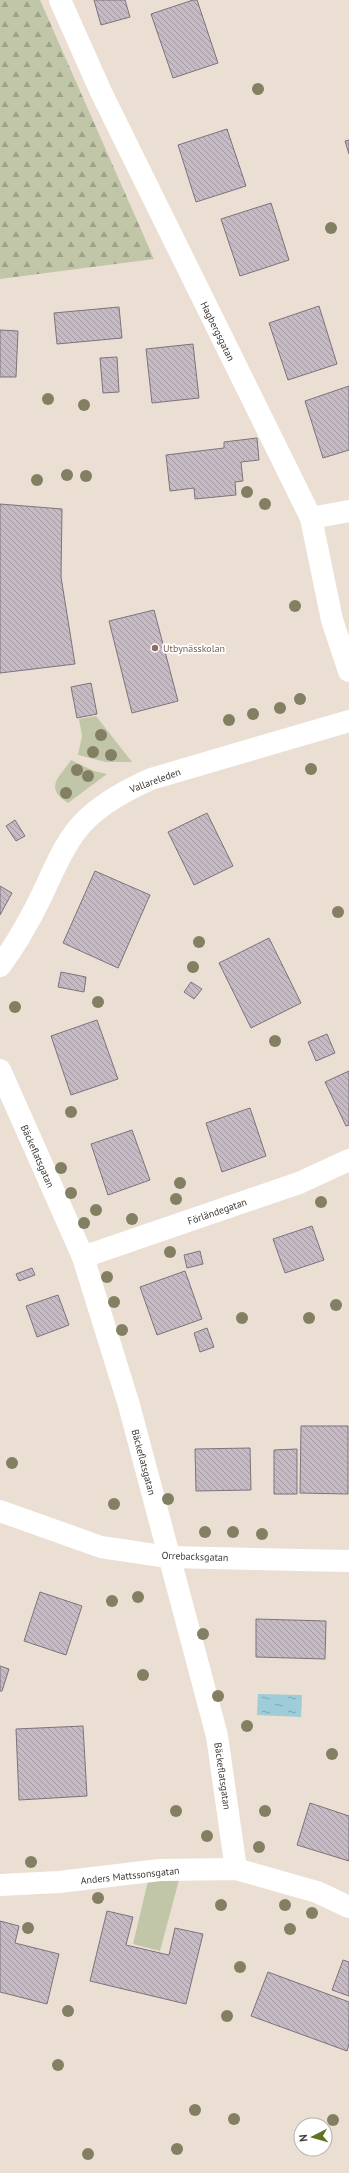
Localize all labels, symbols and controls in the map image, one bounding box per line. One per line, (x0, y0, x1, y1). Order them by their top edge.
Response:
street label: Hagbergsgatan (198, 299, 238, 363)
place label: Utbynässkolan (163, 642, 225, 655)
marker: Utbynässkolan (150, 643, 160, 653)
street label: Vallareleden (127, 765, 182, 796)
street label: Bäckeflatsgatan (18, 1123, 57, 1190)
street label: Förländegatan (186, 1195, 248, 1228)
street label: Bäckeflatsgatan (128, 1428, 159, 1496)
street label: Orrebacksgatan (161, 1549, 229, 1564)
street label: Bäckeflatsgatan (211, 1742, 234, 1810)
street label: Anders Mattssonsgatan (80, 1864, 180, 1887)
north arrow (293, 2117, 333, 2157)
text: N (296, 2134, 310, 2142)

